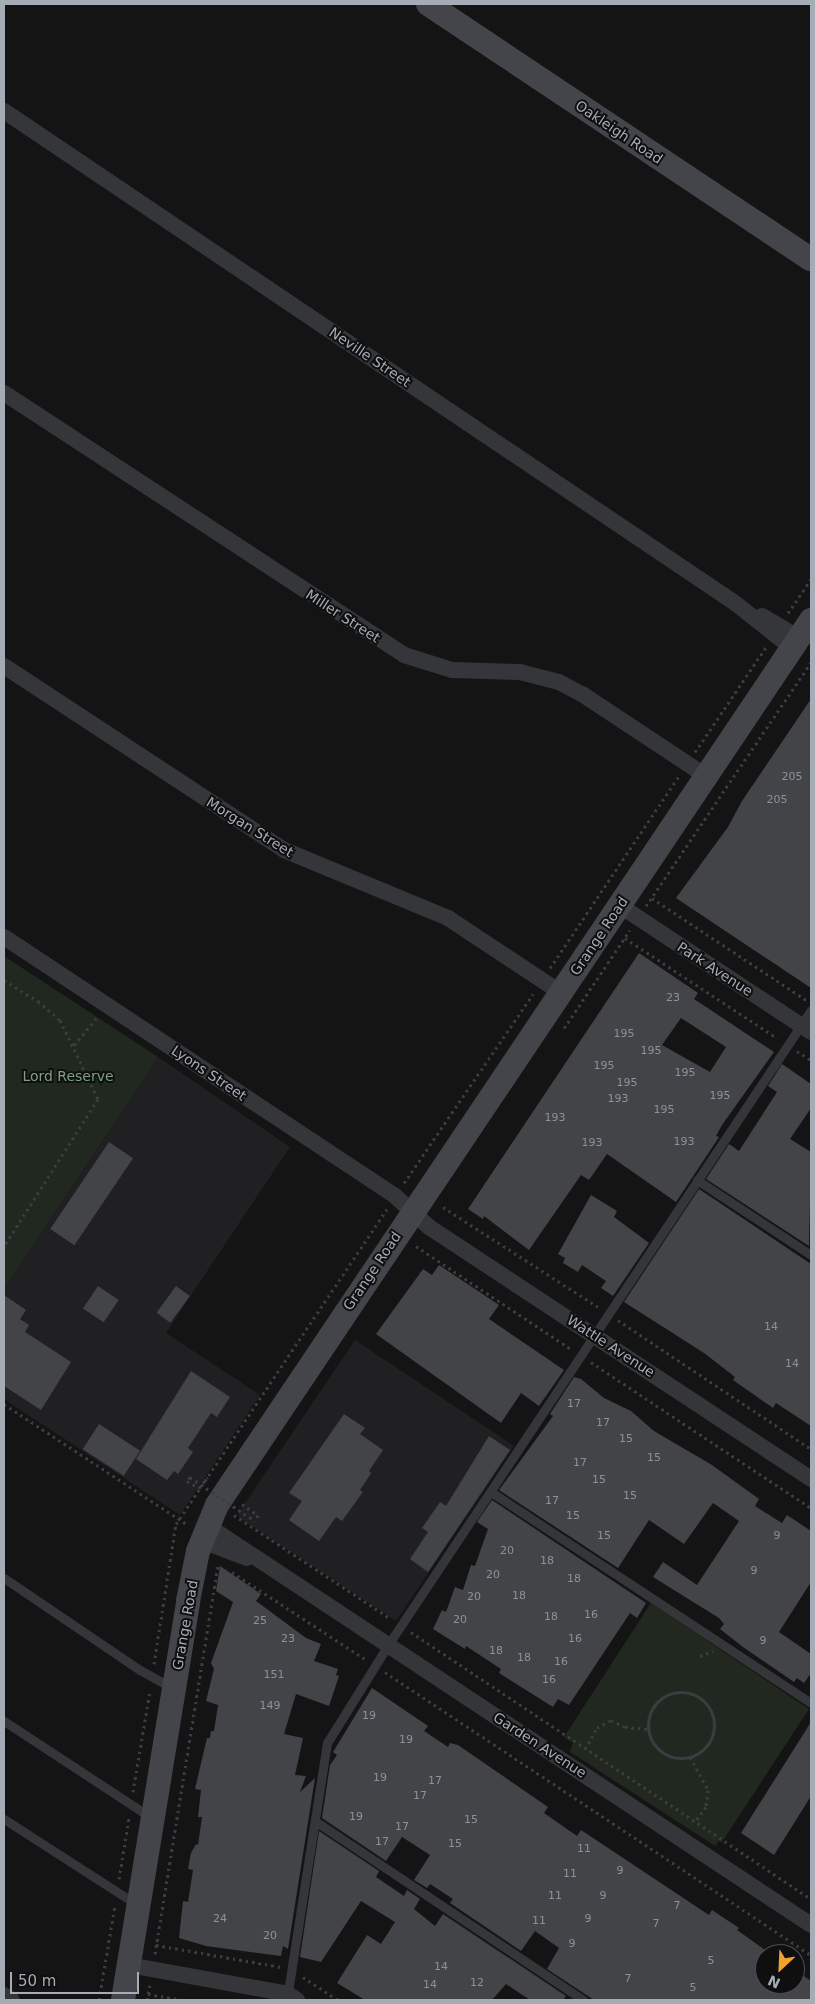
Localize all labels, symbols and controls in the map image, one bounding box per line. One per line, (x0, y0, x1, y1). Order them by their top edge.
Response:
street label: Oakleigh Road (572, 97, 666, 167)
street label: Neville Street (326, 324, 414, 390)
street label: Miller Street (303, 586, 383, 646)
house number: 205 (782, 770, 802, 784)
house number: 205 (767, 793, 787, 807)
street label: Morgan Street (203, 794, 297, 860)
street label: Grange Road (567, 894, 631, 978)
street label: Park Avenue (674, 938, 756, 1000)
house number: 23 (666, 991, 680, 1005)
house number: 195 (614, 1027, 634, 1041)
street label: Lyons Street (168, 1042, 250, 1104)
house number: 195 (641, 1044, 661, 1058)
house number: 195 (594, 1059, 614, 1073)
house number: 195 (675, 1066, 695, 1080)
park label: Lord Reserve (22, 1068, 114, 1084)
house number: 195 (617, 1076, 637, 1090)
house number: 195 (710, 1089, 730, 1103)
house number: 193 (608, 1092, 628, 1106)
house number: 195 (654, 1103, 674, 1117)
house number: 193 (545, 1111, 565, 1125)
house number: 193 (674, 1135, 694, 1149)
house number: 193 (582, 1136, 602, 1150)
street label: Grange Road (340, 1229, 404, 1313)
street label: Wattle Avenue (564, 1311, 658, 1381)
house number: 14 (764, 1320, 778, 1334)
house number: 14 (785, 1357, 799, 1371)
house number: 17 (567, 1397, 581, 1411)
house number: 17 (596, 1416, 610, 1430)
house number: 15 (619, 1432, 633, 1446)
house number: 15 (647, 1451, 661, 1465)
house number: 17 (573, 1456, 587, 1470)
house number: 15 (592, 1473, 606, 1487)
house number: 15 (623, 1489, 637, 1503)
house number: 17 (545, 1494, 559, 1508)
house number: 15 (566, 1509, 580, 1523)
house number: 15 (597, 1529, 611, 1543)
house number: 9 (774, 1529, 780, 1543)
house number: 20 (500, 1544, 514, 1558)
house number: 18 (540, 1554, 554, 1568)
house number: 9 (751, 1564, 757, 1578)
house number: 20 (486, 1568, 500, 1582)
house number: 18 (567, 1572, 581, 1586)
street label: Grange Road (169, 1579, 201, 1671)
house number: 18 (512, 1589, 526, 1603)
house number: 20 (467, 1590, 481, 1604)
house number: 16 (584, 1608, 598, 1622)
house number: 18 (544, 1610, 558, 1624)
house number: 20 (453, 1613, 467, 1627)
house number: 25 (253, 1614, 267, 1628)
house number: 23 (281, 1632, 295, 1646)
house number: 16 (568, 1632, 582, 1646)
house number: 9 (760, 1634, 766, 1648)
house number: 18 (489, 1644, 503, 1658)
house number: 18 (517, 1651, 531, 1665)
house number: 16 (554, 1655, 568, 1669)
house number: 151 (264, 1668, 284, 1682)
house number: 16 (542, 1673, 556, 1687)
house number: 149 (260, 1699, 280, 1713)
house number: 19 (362, 1709, 376, 1723)
street label: Garden Avenue (490, 1709, 590, 1781)
house number: 19 (399, 1733, 413, 1747)
house number: 19 (373, 1771, 387, 1785)
house number: 17 (428, 1774, 442, 1788)
house number: 17 (413, 1789, 427, 1803)
house number: 19 (349, 1810, 363, 1824)
house number: 15 (464, 1813, 478, 1827)
house number: 17 (395, 1820, 409, 1834)
house number: 17 (375, 1835, 389, 1849)
house number: 15 (448, 1837, 462, 1851)
house number: 11 (577, 1842, 591, 1856)
house number: 9 (617, 1864, 623, 1878)
house number: 11 (563, 1867, 577, 1881)
house number: 11 (548, 1889, 562, 1903)
house number: 9 (600, 1889, 606, 1903)
house number: 7 (674, 1899, 680, 1913)
house number: 24 (213, 1912, 227, 1926)
house number: 9 (585, 1912, 591, 1926)
house number: 11 (532, 1914, 546, 1928)
house number: 7 (653, 1917, 659, 1931)
house number: 20 (263, 1929, 277, 1943)
house number: 9 (569, 1937, 575, 1951)
north arrow (755, 1944, 805, 1994)
house number: 5 (708, 1954, 714, 1968)
house number: 14 (434, 1960, 448, 1974)
scale bar (12, 1962, 141, 1994)
text: 50 m (18, 1972, 56, 1990)
house number: 7 (625, 1972, 631, 1986)
text: N (765, 1972, 783, 1991)
house number: 12 (470, 1976, 484, 1990)
house number: 14 (423, 1978, 437, 1992)
house number: 5 (690, 1981, 696, 1995)

